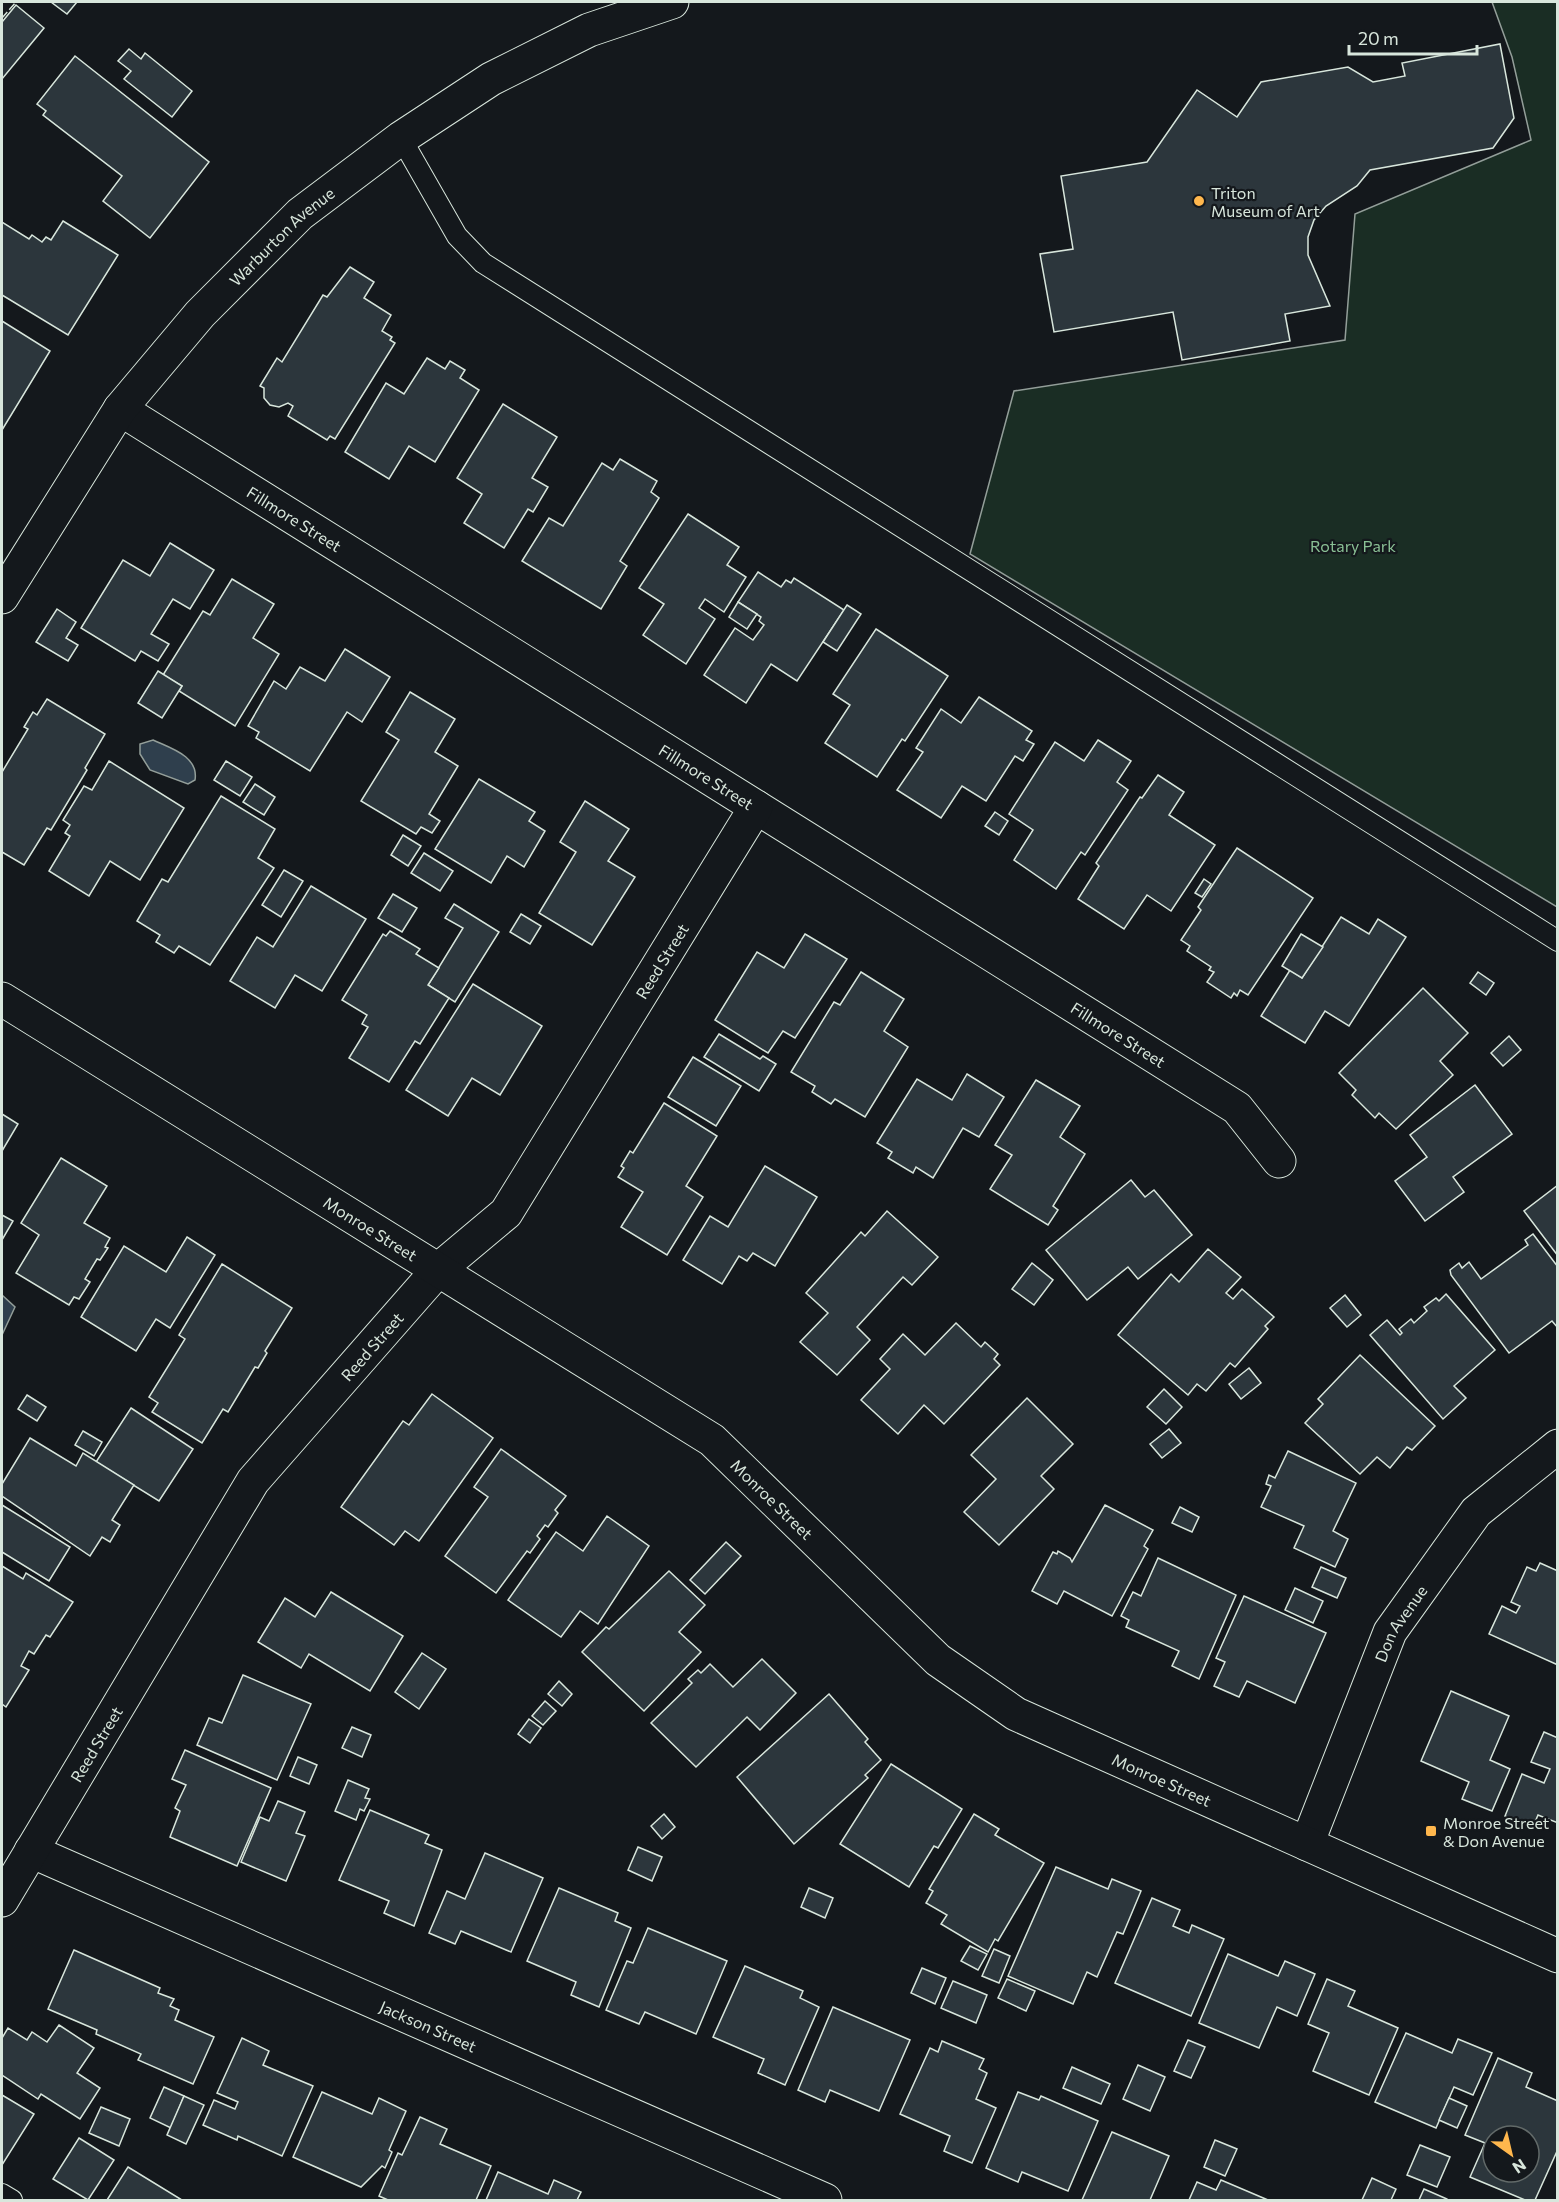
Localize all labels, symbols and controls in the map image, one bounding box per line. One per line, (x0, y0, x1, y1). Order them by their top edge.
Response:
scale bar (1349, 18, 1476, 56)
text: 20 m (1358, 27, 1399, 49)
street label: Warburton Avenue (225, 182, 338, 289)
place label: Triton Museum of Art (1211, 183, 1320, 220)
marker: Triton Museum of Art (1192, 194, 1206, 208)
street label: Fillmore Street (244, 482, 346, 555)
park label: Rotary Park (1310, 536, 1396, 555)
street label: Fillmore Street (656, 739, 758, 813)
street label: Reed Street (631, 919, 692, 1002)
street label: Fillmore Street (1068, 997, 1170, 1071)
street label: Monroe Street (320, 1192, 421, 1264)
street label: Reed Street (336, 1308, 407, 1384)
street label: Monroe Street (728, 1455, 817, 1543)
street label: Don Avenue (1370, 1581, 1430, 1664)
street label: Reed Street (66, 1702, 126, 1785)
street label: Monroe Street (1110, 1749, 1215, 1810)
place label: Monroe Street & Don Avenue (1443, 1813, 1550, 1850)
marker: Monroe Street & Don Avenue (1424, 1824, 1438, 1838)
street label: Jackson Street (377, 1996, 480, 2055)
north arrow (1481, 2124, 1541, 2184)
text: N (1509, 2156, 1530, 2178)

